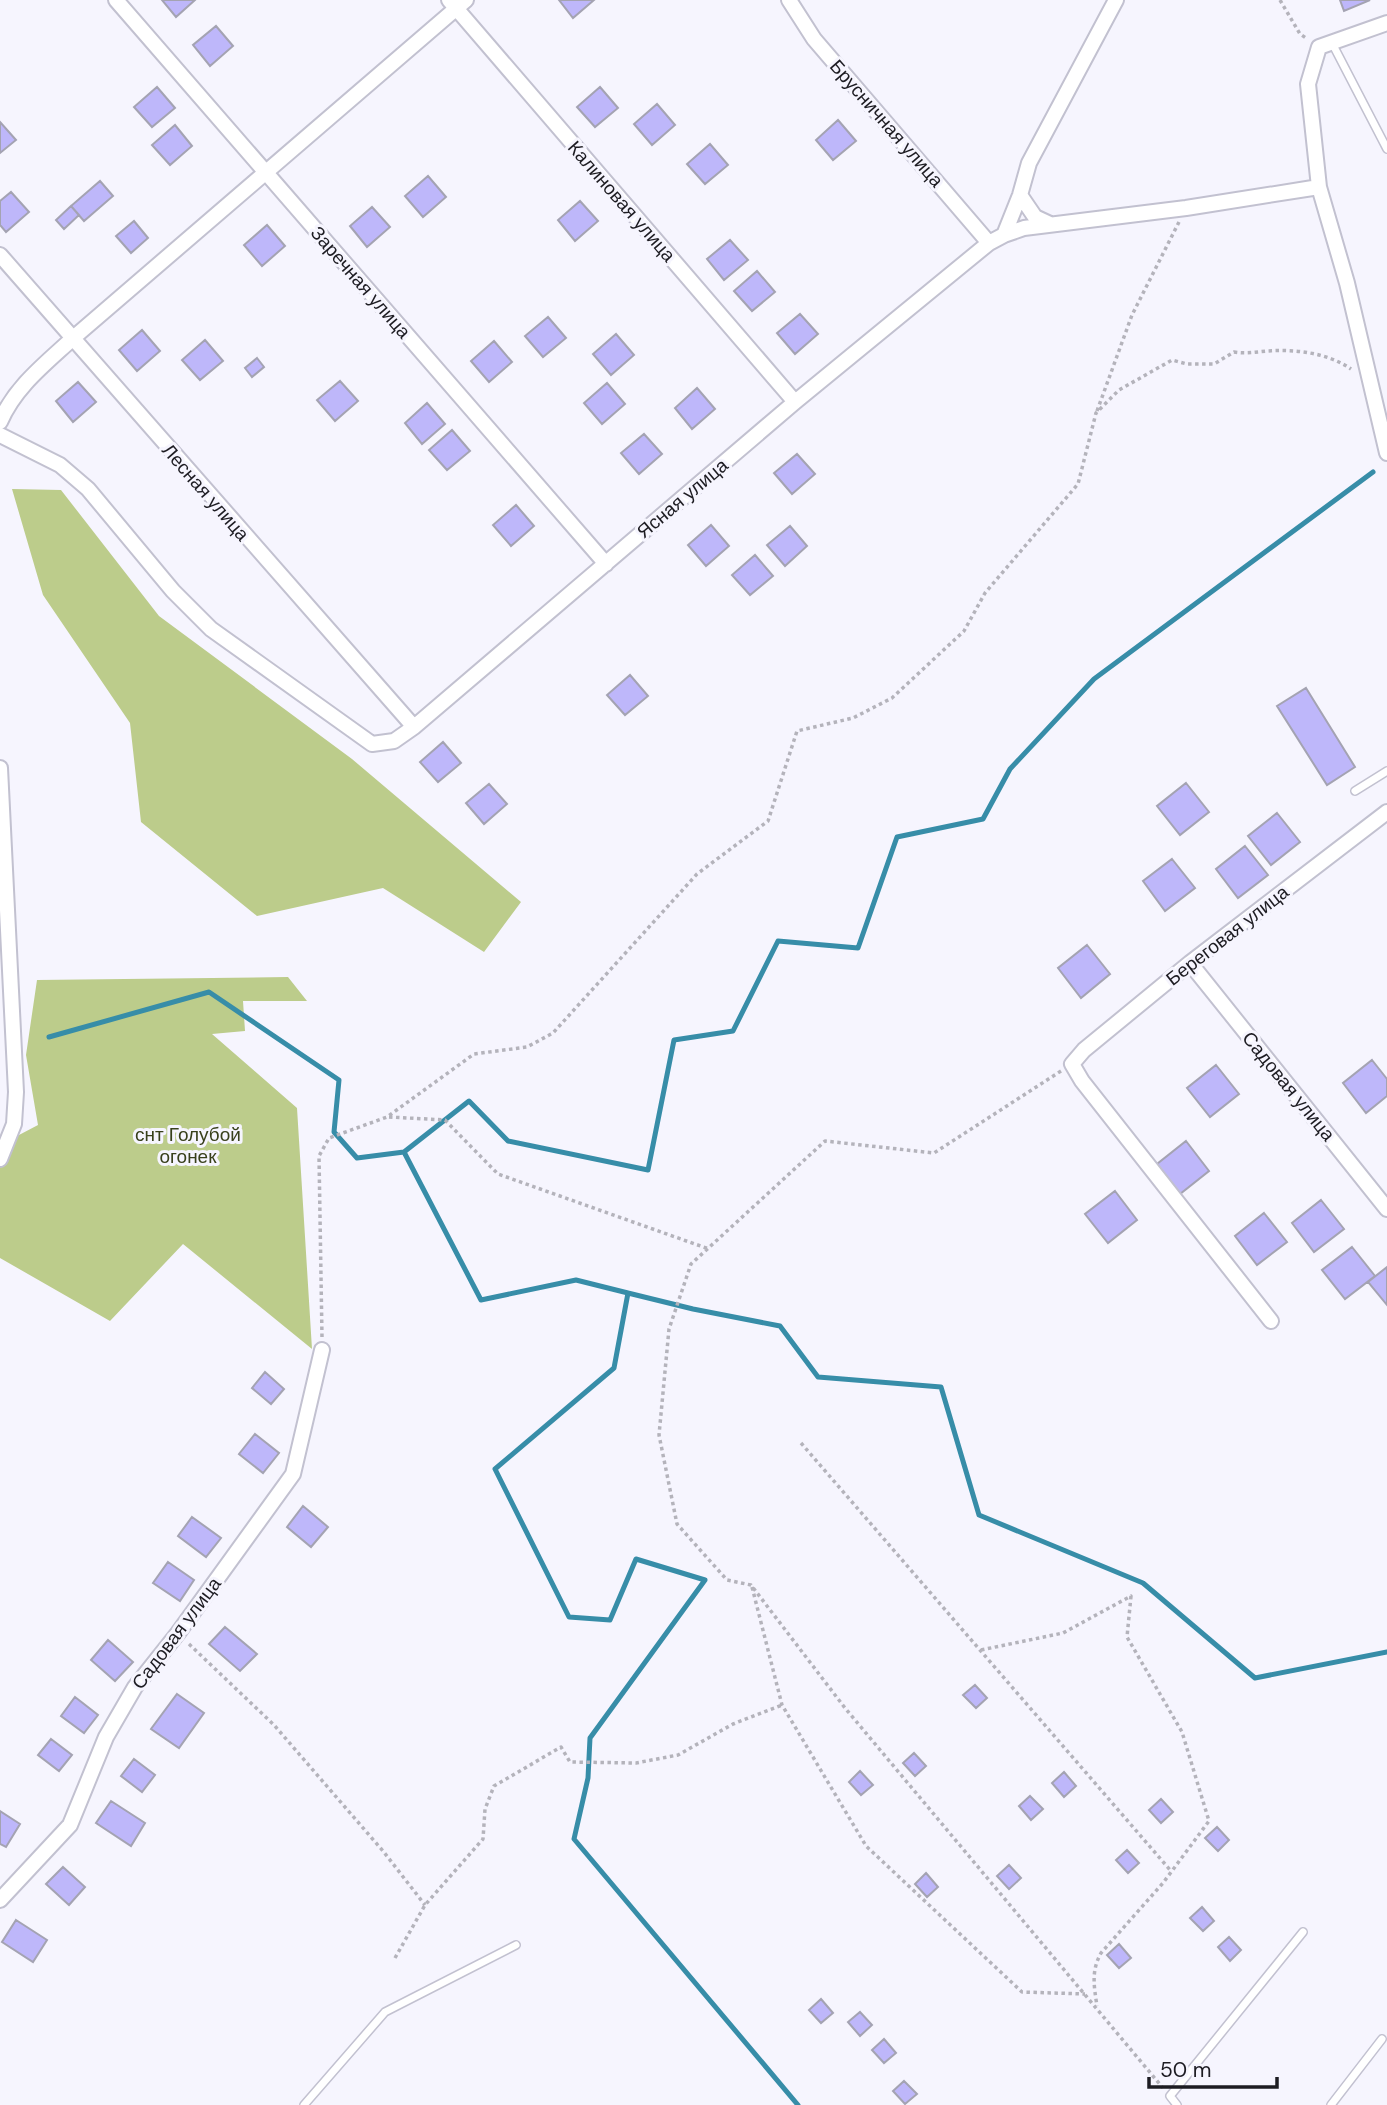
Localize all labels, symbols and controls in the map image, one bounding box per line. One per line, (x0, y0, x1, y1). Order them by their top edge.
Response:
street label: Брусничная улица (824, 54, 949, 193)
street label: Калиновая улица (562, 136, 681, 267)
street label: Заречная улица (305, 221, 417, 344)
street label: Лесная улица (156, 438, 255, 547)
street label: Ясная улица (631, 453, 734, 544)
street label: Береговая улица (1161, 879, 1294, 991)
street label: Садовая улица (1237, 1026, 1341, 1147)
park label: снт Голубой огонек (135, 1122, 241, 1169)
street label: Садовая улица (126, 1572, 227, 1694)
scale bar (1149, 2046, 1277, 2090)
text: 50 m (1160, 2056, 1211, 2084)

